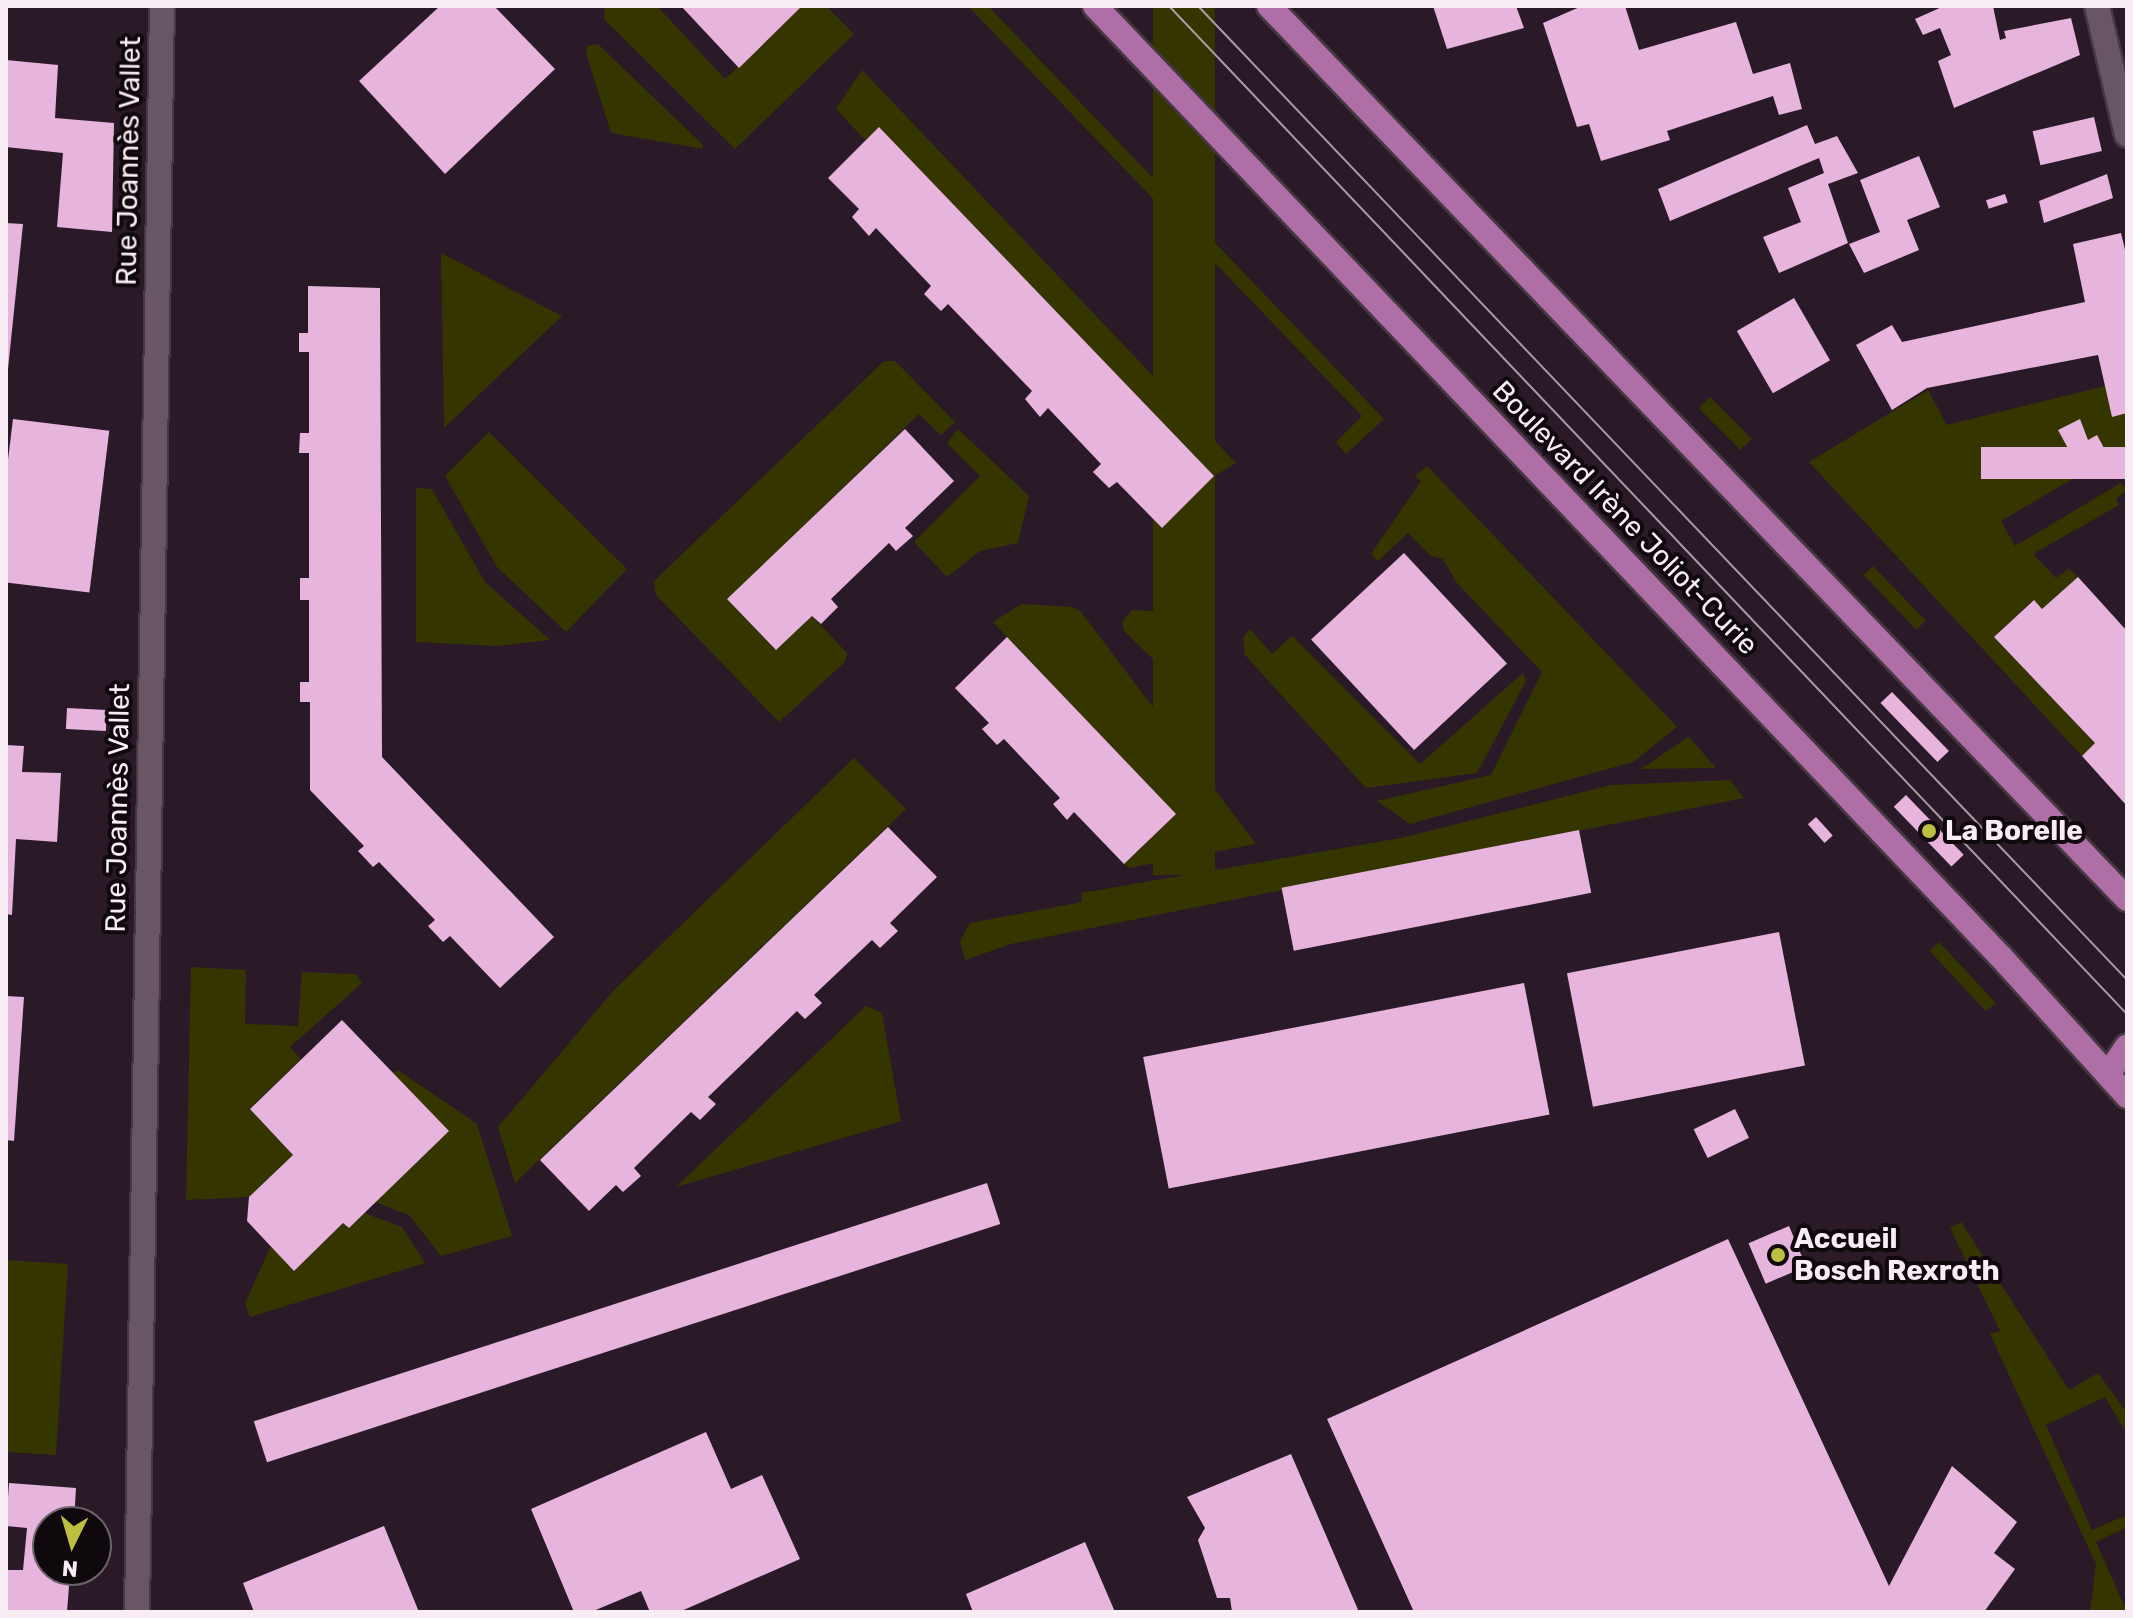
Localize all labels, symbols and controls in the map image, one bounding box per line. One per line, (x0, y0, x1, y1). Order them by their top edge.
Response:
street label: Rue Joannès Vallet (110, 36, 148, 286)
street label: Boulevard Irène Joliot-Curie (1485, 374, 1765, 662)
street label: Rue Joannès Vallet (99, 683, 137, 933)
place label: La Borelle (1945, 814, 2083, 848)
marker: La Borelle (1920, 822, 1938, 840)
place label: Accueil Bosch Rexroth (1794, 1222, 2000, 1288)
marker: Accueil Bosch Rexroth (1769, 1246, 1787, 1264)
north arrow (32, 1506, 112, 1586)
text: N (61, 1554, 79, 1583)

